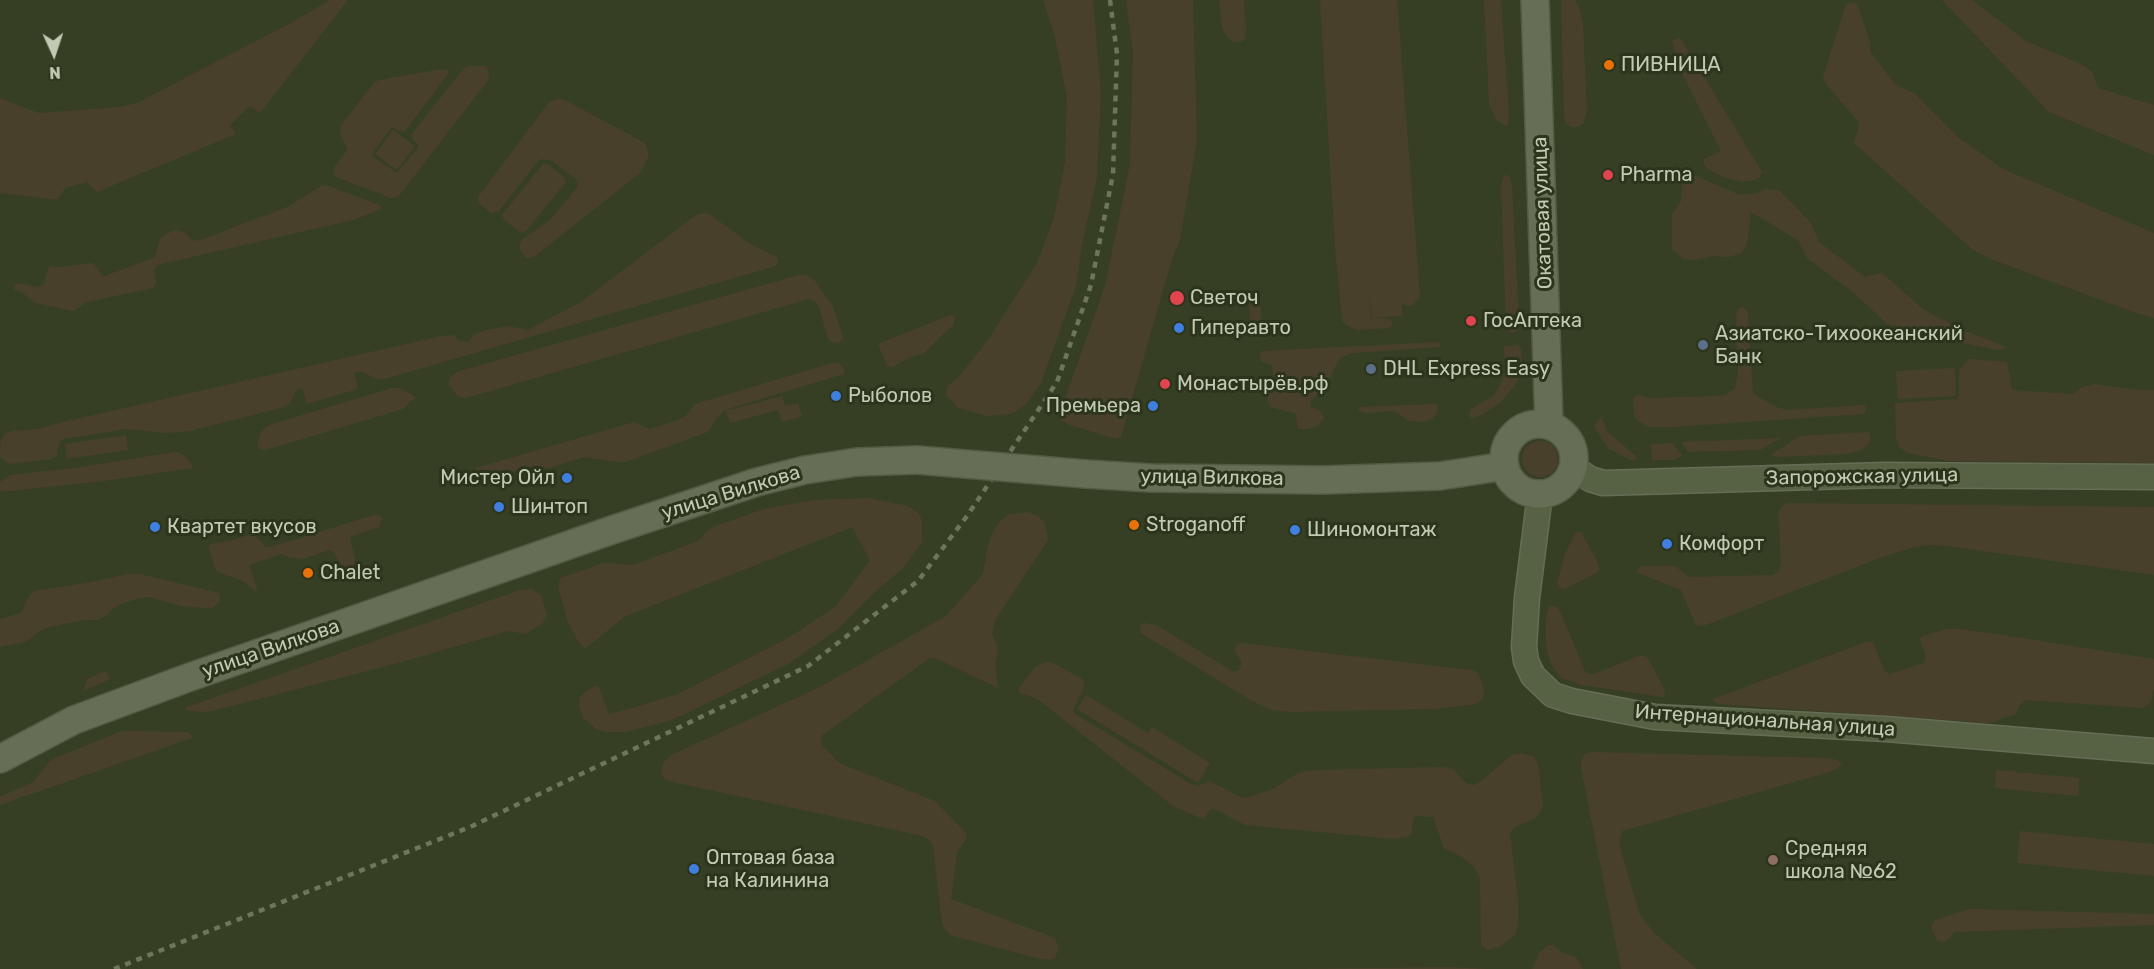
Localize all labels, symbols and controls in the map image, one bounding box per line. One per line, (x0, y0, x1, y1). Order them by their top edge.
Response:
north arrow (24, 24, 84, 84)
place label: ПИВНИЦА (1621, 53, 1721, 77)
marker: ПИВНИЦА (1602, 58, 1616, 72)
text: N (49, 63, 61, 82)
street label: Окатовая улица (1528, 136, 1558, 290)
place label: Pharma (1620, 163, 1692, 187)
marker: Pharma (1601, 168, 1615, 182)
place label: Светоч (1190, 286, 1258, 310)
marker: Светоч (1168, 289, 1186, 307)
place label: ГосАптека (1483, 309, 1582, 333)
marker: ГосАптека (1464, 314, 1478, 328)
place label: Гиперавто (1191, 316, 1291, 340)
marker: Гиперавто (1172, 321, 1186, 335)
place label: Азиатско-Тихоокеанский Банк (1715, 322, 1963, 369)
marker: Азиатско-Тихоокеанский Банк (1696, 338, 1710, 352)
place label: DHL Express Easy (1383, 357, 1550, 381)
marker: DHL Express Easy (1364, 362, 1378, 376)
place label: Монастырёв.рф (1177, 372, 1329, 396)
marker: Монастырёв.рф (1158, 377, 1172, 391)
place label: Рыболов (848, 384, 932, 408)
marker: Рыболов (829, 389, 843, 403)
place label: Премьера (1046, 394, 1141, 418)
marker: Премьера (1146, 399, 1160, 413)
street label: улица Вилкова (659, 461, 803, 525)
street label: Запорожская улица (1766, 463, 1958, 491)
street label: улица Вилкова (1140, 465, 1284, 491)
place label: Мистер Ойл (440, 466, 555, 490)
marker: Мистер Ойл (560, 471, 574, 485)
place label: Шинтоп (511, 495, 588, 519)
marker: Шинтоп (492, 500, 506, 514)
place label: Stroganoff (1146, 513, 1245, 537)
place label: Квартет вкусов (167, 515, 317, 539)
marker: Stroganoff (1127, 518, 1141, 532)
place label: Шиномонтаж (1307, 518, 1437, 542)
marker: Квартет вкусов (148, 520, 162, 534)
marker: Шиномонтаж (1288, 523, 1302, 537)
place label: Комфорт (1679, 532, 1764, 556)
marker: Комфорт (1660, 537, 1674, 551)
place label: Chalet (320, 561, 380, 585)
marker: Chalet (301, 566, 315, 580)
street label: улица Вилкова (199, 614, 343, 684)
street label: Интернациональная улица (1634, 700, 1896, 742)
place label: Средняя школа №62 (1785, 837, 1897, 884)
place label: Оптовая база на Калинина (706, 846, 835, 893)
marker: Средняя школа №62 (1766, 853, 1780, 867)
marker: Оптовая база на Калинина (687, 862, 701, 876)

